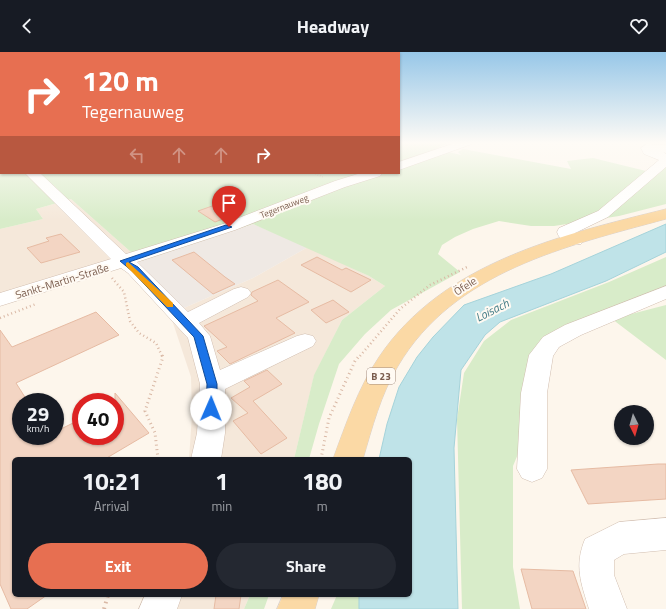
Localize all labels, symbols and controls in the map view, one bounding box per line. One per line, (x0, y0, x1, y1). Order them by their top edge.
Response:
text: Headway (297, 13, 369, 40)
icon: back (16, 15, 38, 37)
icon: heart (628, 15, 650, 37)
text: 120 m (82, 59, 159, 102)
icon: right (16, 68, 68, 120)
text: Tegernauweg (82, 98, 184, 125)
icon: left (126, 144, 148, 166)
icon: ahead (168, 144, 190, 166)
icon: ahead (210, 144, 232, 166)
icon: right (252, 144, 274, 166)
pin (212, 186, 246, 227)
street label: Tegernauweg (258, 191, 310, 221)
icon: arrive (218, 192, 240, 214)
street label: Sankt-Martin-Straße (13, 259, 111, 303)
street label: Öfele (450, 272, 480, 299)
water label: Loisach (472, 293, 513, 327)
road number: B 23 (367, 368, 395, 384)
position arrow (190, 388, 232, 430)
speed limit sign: 40 (72, 393, 124, 445)
text: 29 (27, 398, 49, 429)
north arrow (614, 405, 654, 445)
map controls (614, 405, 654, 445)
text: km/h (27, 421, 49, 436)
text: 10:21 (82, 463, 142, 499)
text: 1 (215, 463, 229, 499)
text: 180 (302, 463, 342, 499)
text: Arrival (94, 496, 129, 516)
text: min (211, 496, 232, 516)
text: m (317, 496, 328, 516)
button: Exit (28, 543, 208, 589)
button: Share (216, 543, 396, 589)

